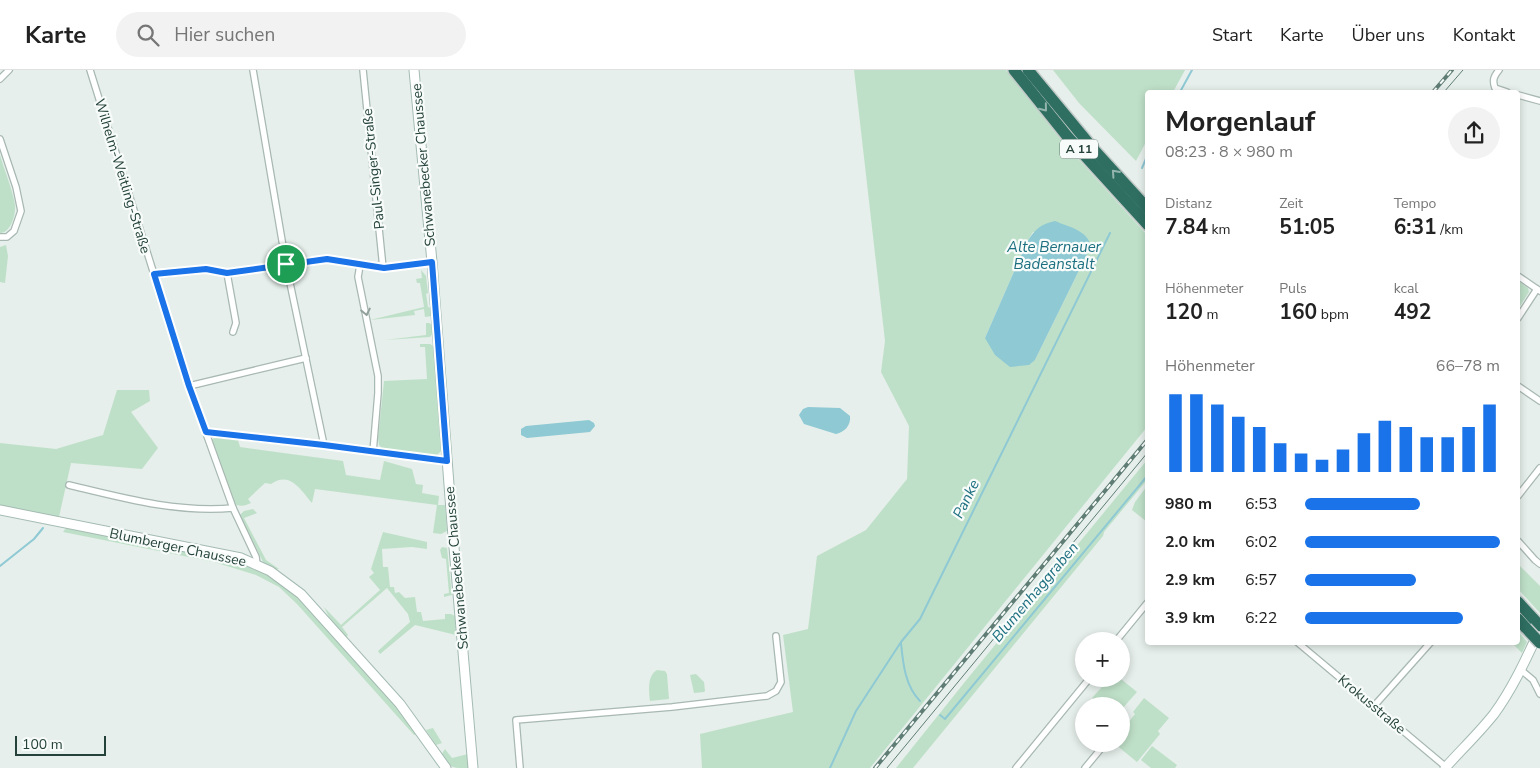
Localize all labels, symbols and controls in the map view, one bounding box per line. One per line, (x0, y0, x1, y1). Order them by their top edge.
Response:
search box (116, 12, 466, 57)
text: Karte (25, 19, 86, 51)
icon: search (134, 21, 162, 49)
text: Hier suchen (174, 22, 275, 48)
text: Start (1212, 23, 1252, 47)
text: Karte (1280, 23, 1324, 47)
text: Über uns (1352, 23, 1425, 47)
text: Kontakt (1453, 23, 1515, 47)
street label: Schwanebecker Chaussee (407, 83, 440, 247)
street label: Wilhelm-Weitling-Straße (90, 96, 155, 256)
one-way arrow (1039, 102, 1047, 111)
text: Morgenlauf (1165, 103, 1315, 141)
button: share (1448, 107, 1500, 159)
street label: Paul-Singer-Straße (358, 108, 389, 230)
road number: A 11 (1060, 140, 1098, 158)
text: 08:23 · 8 × 980 m (1165, 141, 1293, 163)
one-way arrow (1112, 169, 1121, 178)
text: Distanz (1165, 194, 1212, 213)
text: Zeit (1279, 194, 1303, 213)
text: Tempo (1394, 194, 1436, 213)
text: 7.84 (1165, 213, 1208, 241)
text: 51:05 (1279, 213, 1335, 241)
text: 6:31 (1394, 213, 1437, 241)
text: km (1208, 220, 1231, 239)
text: /km (1437, 220, 1463, 239)
water label: Alte Bernauer Badeanstalt (1006, 237, 1102, 274)
pin (265, 243, 307, 285)
icon: arrive (272, 250, 300, 278)
text: Höhenmeter (1165, 279, 1244, 298)
text: Puls (1279, 279, 1307, 298)
text: kcal (1394, 279, 1418, 298)
text: 120 (1165, 298, 1203, 326)
text: 160 (1279, 298, 1317, 326)
text: 492 (1394, 298, 1431, 326)
text: m (1203, 305, 1218, 324)
text: bpm (1317, 305, 1349, 324)
one-way arrow (360, 308, 370, 317)
text: Höhenmeter (1165, 355, 1255, 377)
text: 66–78 m (1436, 355, 1500, 377)
water label: Panke (948, 476, 984, 522)
street label: Schwanebecker Chaussee (440, 486, 473, 650)
text: 980 m (1165, 493, 1212, 515)
text: 6:53 (1245, 493, 1277, 515)
street label: Blumberger Chaussee (108, 524, 248, 571)
text: 2.0 km (1165, 531, 1215, 553)
text: 6:02 (1245, 531, 1277, 553)
water label: Blumenhaggraben (987, 538, 1083, 646)
text: 2.9 km (1165, 569, 1215, 591)
text: 6:57 (1245, 569, 1277, 591)
text: 3.9 km (1165, 607, 1215, 629)
text: 6:22 (1245, 607, 1277, 629)
map controls (1075, 632, 1130, 752)
button: + (1075, 632, 1130, 687)
street label: Krokusstraße (1334, 670, 1410, 738)
button: − (1075, 697, 1130, 752)
scale bar (15, 733, 106, 756)
text: 100 m (22, 735, 63, 754)

